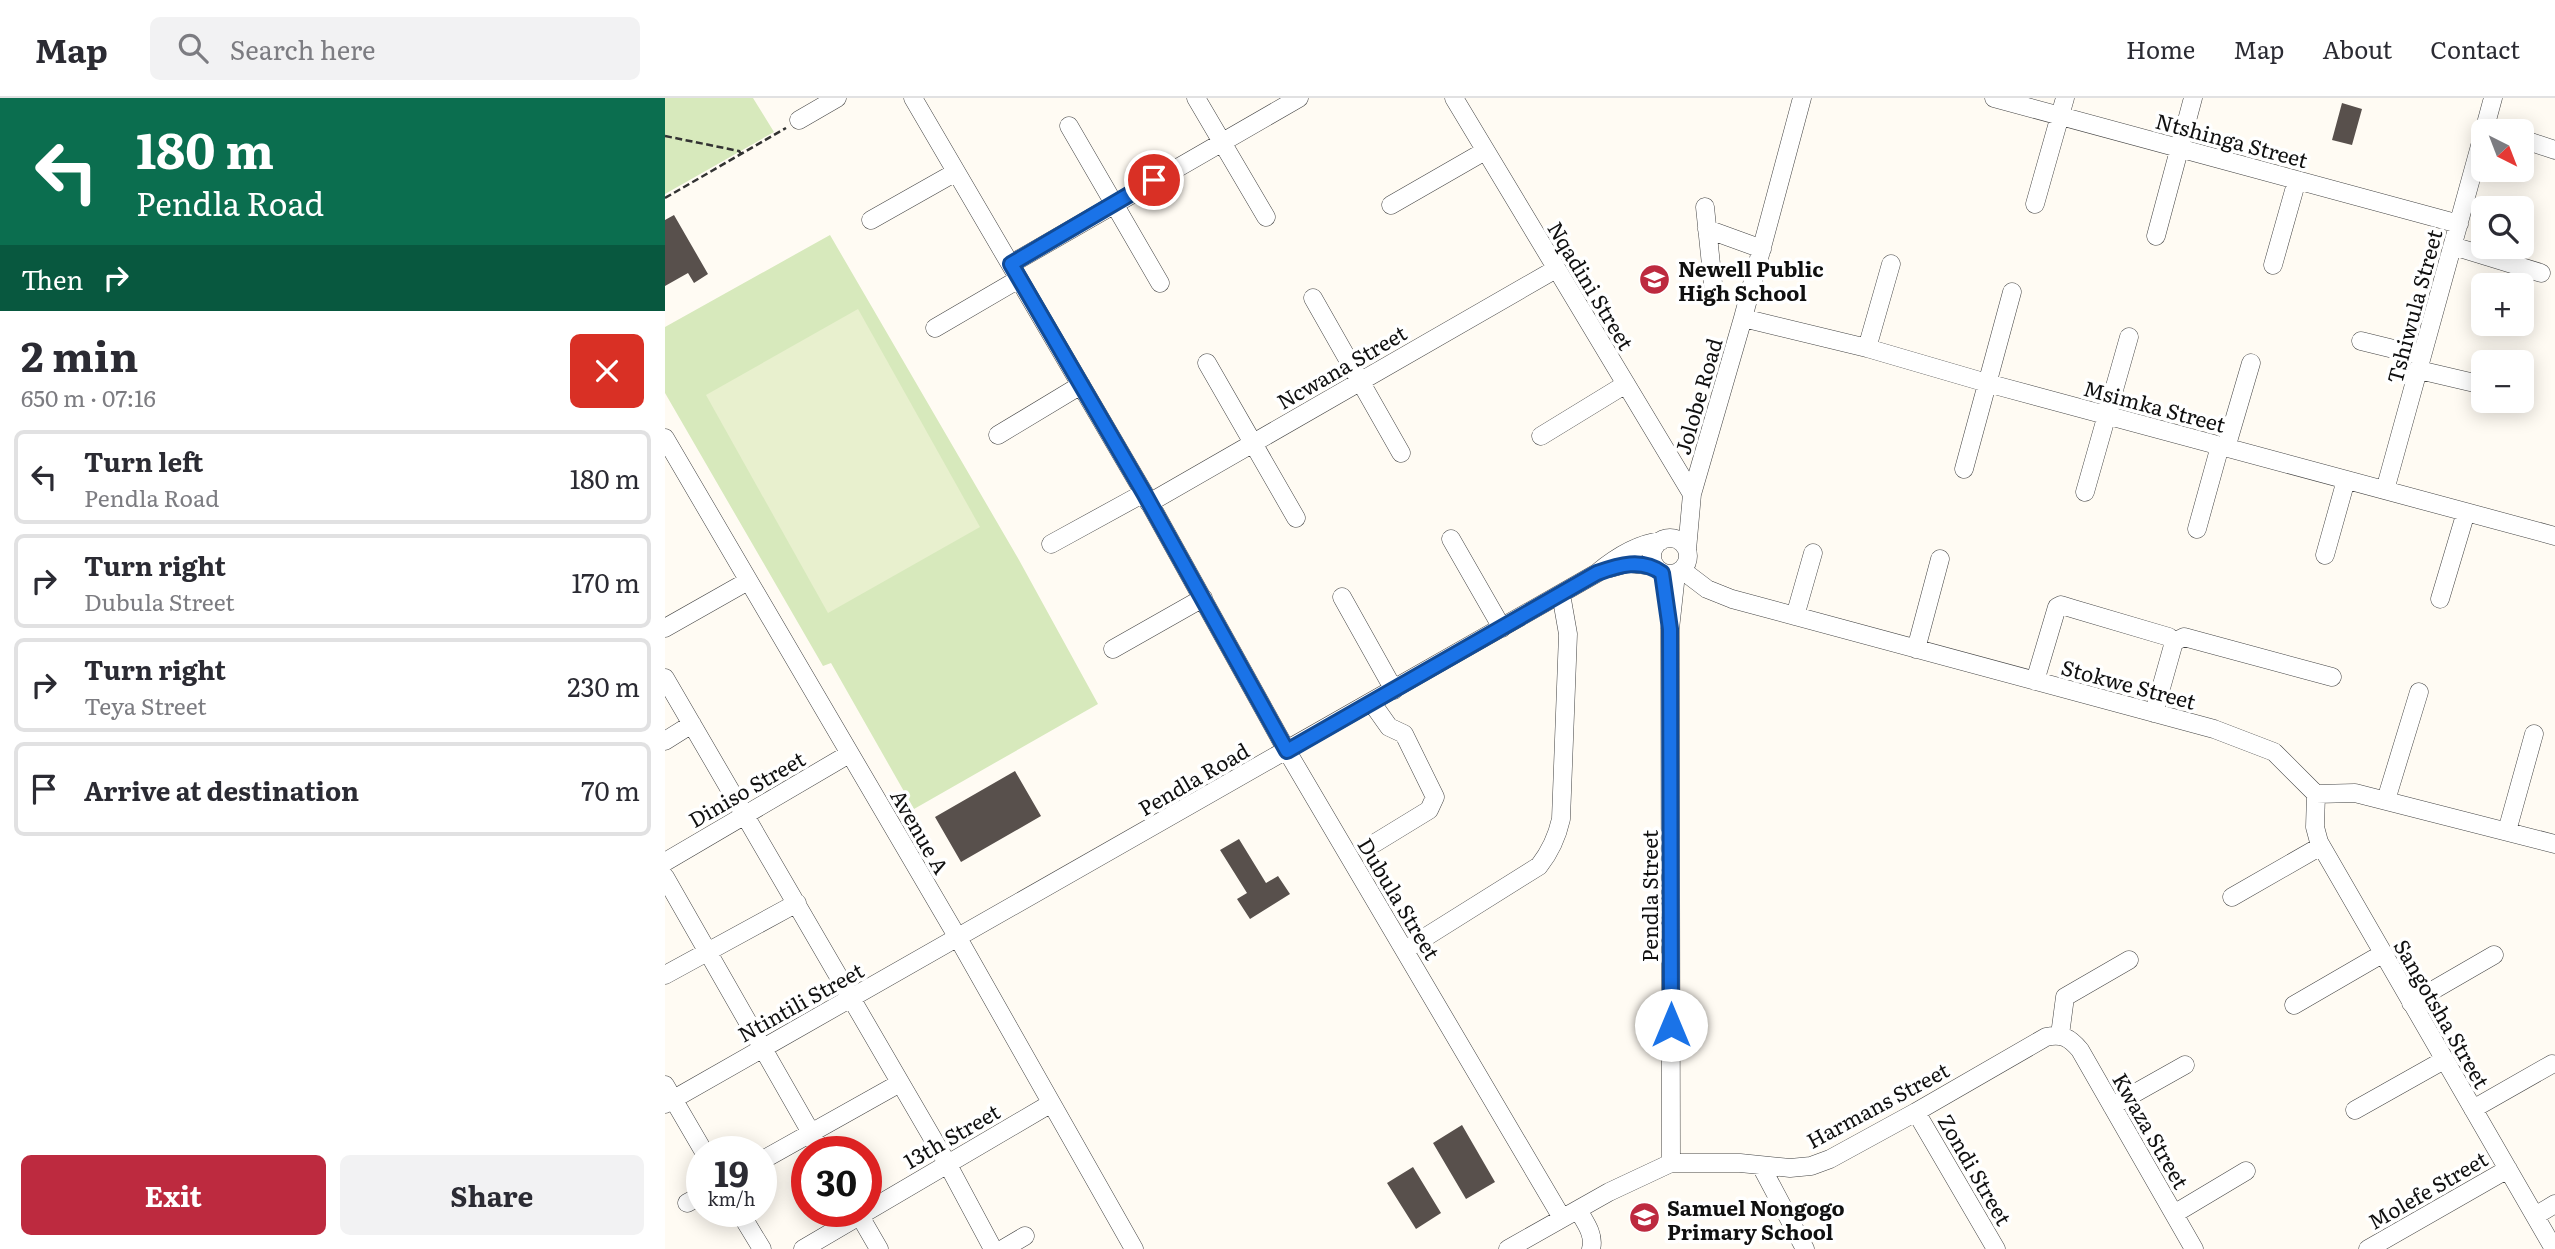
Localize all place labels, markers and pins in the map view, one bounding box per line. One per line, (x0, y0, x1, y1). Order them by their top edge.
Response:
pin (1124, 150, 1184, 210)
place label: Newell Public High School (1678, 252, 1824, 307)
school or university icon: Newell Public High School (1638, 262, 1672, 296)
place label: Samuel Nongogo Primary School (1667, 1191, 1845, 1246)
school or university icon: Samuel Nongogo Primary School (1627, 1201, 1661, 1235)

